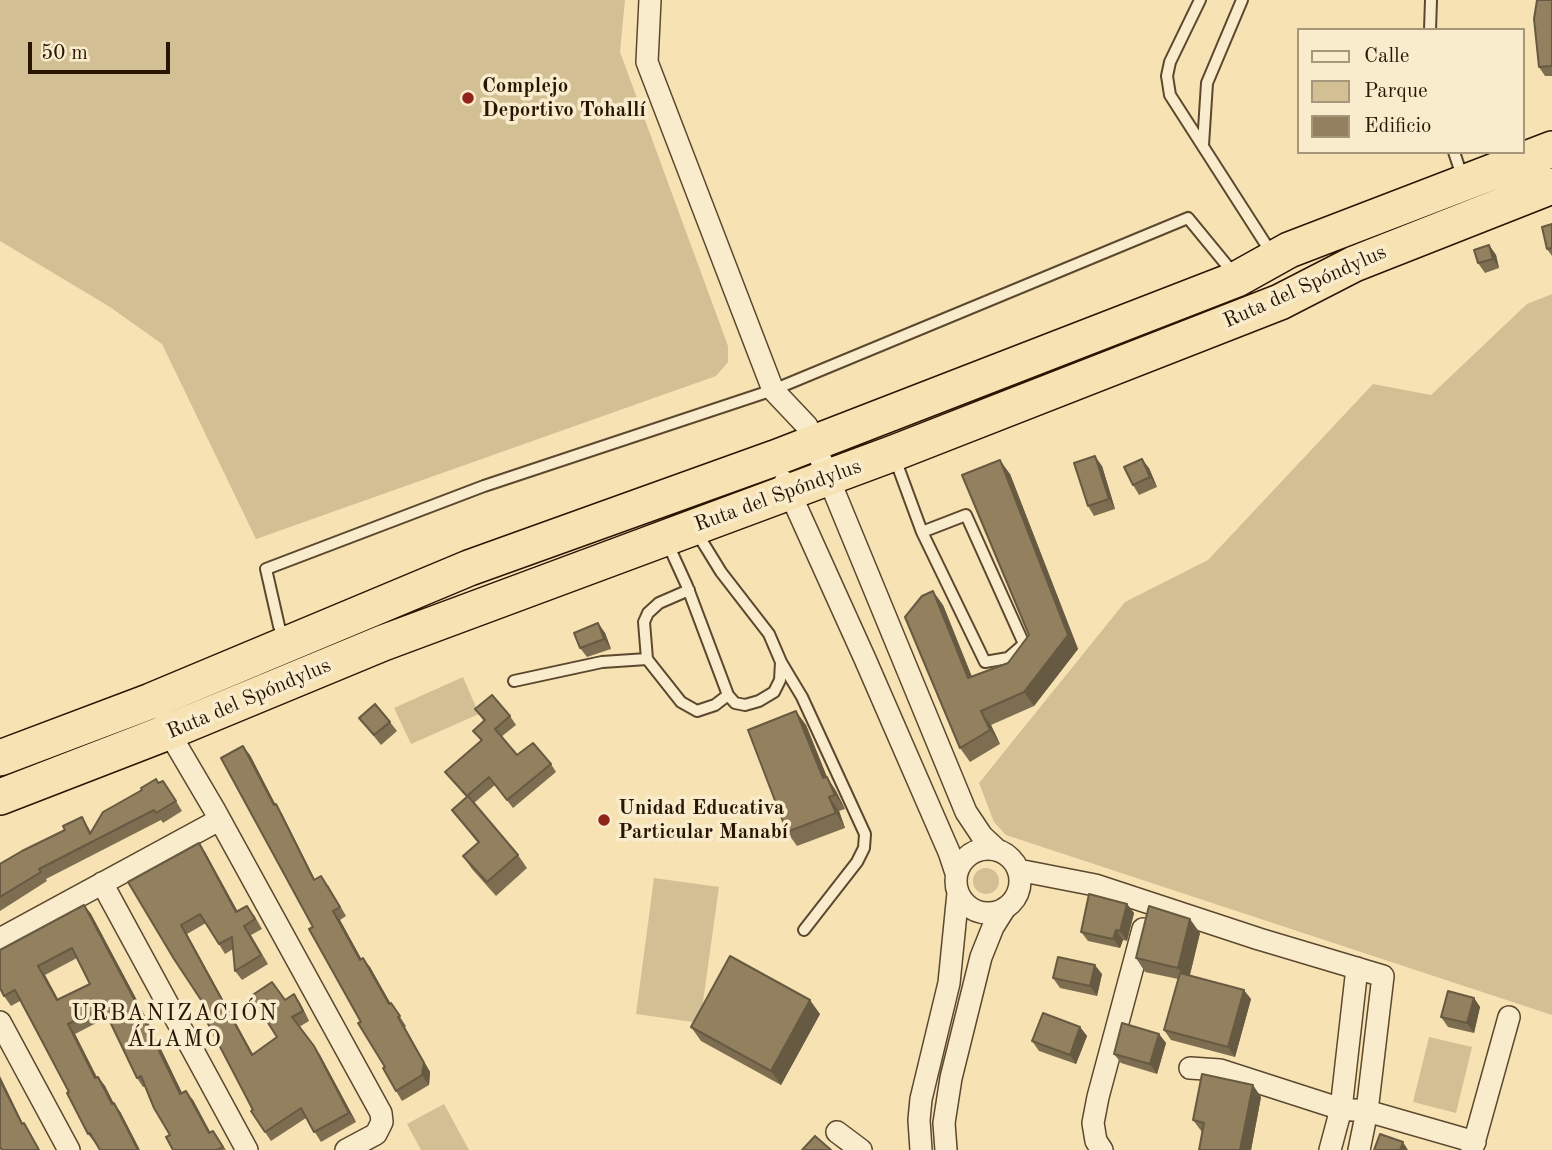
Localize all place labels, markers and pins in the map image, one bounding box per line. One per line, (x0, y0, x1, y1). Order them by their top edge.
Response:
place label: Complejo Deportivo Tohallí (482, 73, 646, 123)
marker: Complejo Deportivo Tohallí (460, 90, 476, 106)
place label: Unidad Educativa Particular Manabí (618, 795, 788, 845)
marker: Unidad Educativa Particular Manabí (596, 812, 612, 828)

